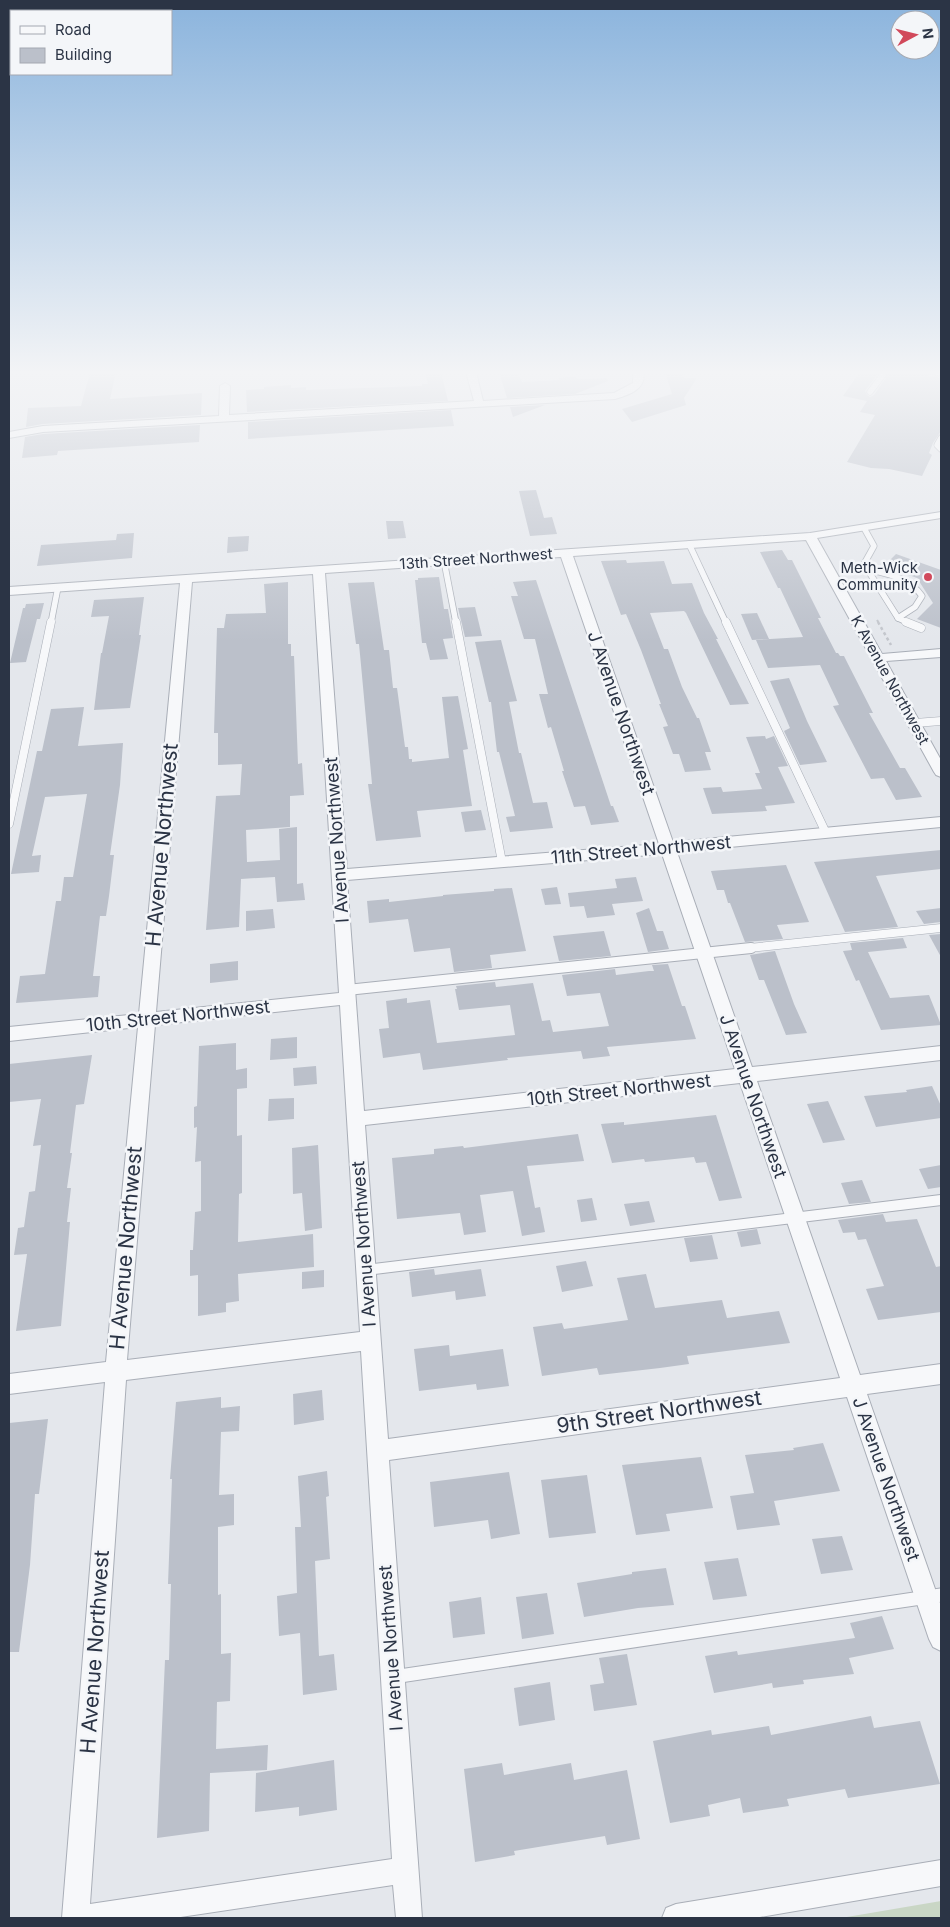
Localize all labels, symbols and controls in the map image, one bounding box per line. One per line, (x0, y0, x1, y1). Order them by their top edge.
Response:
legend (10, 10, 172, 75)
north arrow (890, 10, 940, 60)
text: Road (55, 20, 91, 39)
text: N (919, 27, 937, 40)
text: Building (55, 45, 112, 64)
street label: 13th Street Northwest (399, 544, 553, 573)
place label: Meth-Wick Community (837, 558, 919, 594)
marker: Meth-Wick Community (922, 571, 934, 583)
street label: K Avenue Northwest (847, 612, 934, 748)
street label: J Avenue Northwest (584, 628, 659, 798)
street label: H Avenue Northwest (140, 742, 183, 948)
street label: I Avenue Northwest (320, 756, 353, 924)
street label: 11th Street Northwest (550, 831, 732, 868)
street label: 10th Street Northwest (85, 995, 271, 1036)
street label: J Avenue Northwest (716, 1011, 791, 1181)
street label: 10th Street Northwest (526, 1069, 712, 1110)
street label: H Avenue Northwest (104, 1145, 147, 1351)
street label: I Avenue Northwest (347, 1160, 380, 1328)
street label: 9th Street Northwest (555, 1385, 763, 1438)
street label: J Avenue Northwest (849, 1394, 924, 1564)
street label: H Avenue Northwest (75, 1549, 114, 1755)
street label: I Avenue Northwest (374, 1564, 407, 1732)

